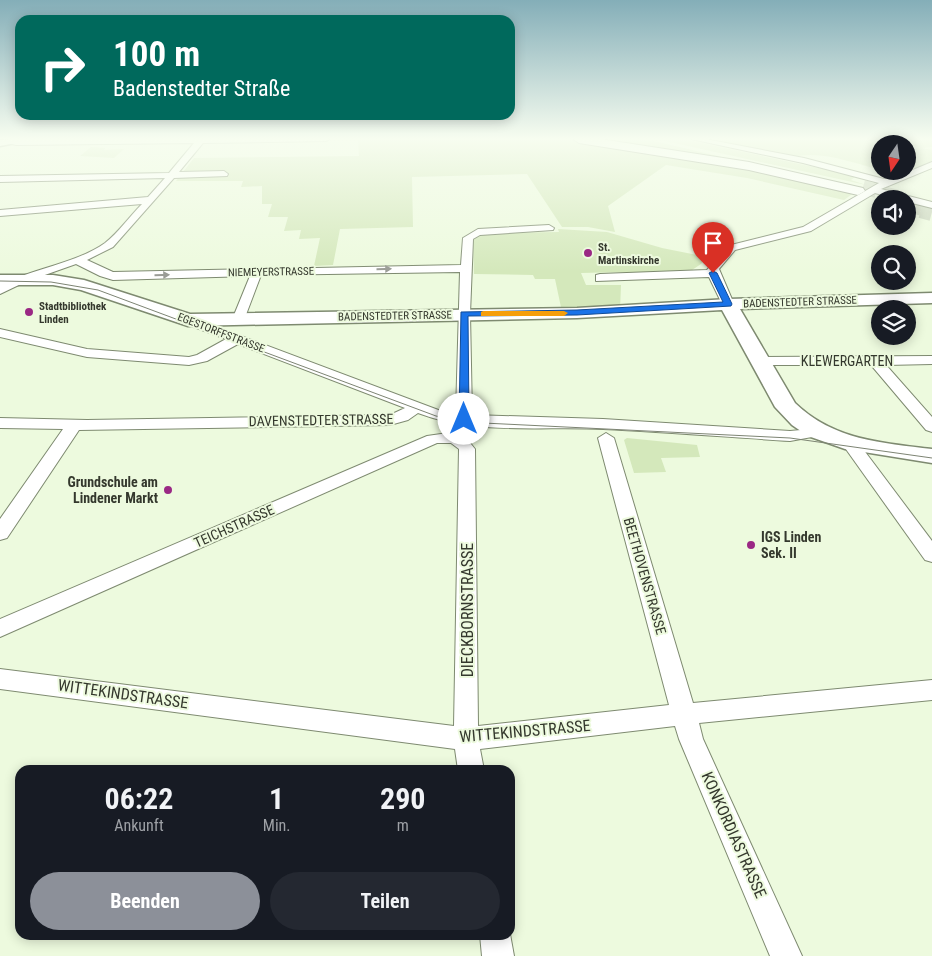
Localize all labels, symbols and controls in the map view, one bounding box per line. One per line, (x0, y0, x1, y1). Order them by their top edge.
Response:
text: 100 m (113, 34, 200, 75)
icon: right (30, 35, 95, 100)
text: Badenstedter Straße (113, 76, 290, 101)
north arrow (871, 135, 916, 180)
map controls (871, 135, 916, 345)
button: sound (871, 190, 916, 235)
pin (692, 222, 734, 273)
icon: arrive (699, 229, 727, 257)
place label: St. Martinskirche (598, 241, 659, 267)
button: search (871, 245, 916, 290)
marker: St. Martinskirche (582, 247, 594, 259)
street label: NIEMEYERSTRASSE (228, 265, 315, 279)
one-way arrow (376, 265, 392, 273)
one-way arrow (154, 270, 170, 278)
street label: BADENSTEDTER STRASSE (743, 293, 858, 310)
place label: Stadtbibliothek Linden (39, 300, 107, 326)
button: layers (871, 300, 916, 345)
marker: Stadtbibliothek Linden (23, 306, 35, 318)
street label: BADENSTEDTER STRASSE (338, 308, 453, 323)
street label: EGESTORFFSTRASSE (176, 310, 267, 356)
street label: KLEWERGARTEN (801, 353, 893, 369)
position arrow (437, 392, 489, 444)
street label: DAVENSTEDTER STRASSE (249, 411, 393, 429)
place label: Grundschule am Lindener Markt (67, 474, 158, 506)
marker: Grundschule am Lindener Markt (162, 484, 174, 496)
street label: TEICHSTRASSE (192, 501, 277, 551)
street label: BEETHOVENSTRASSE (621, 516, 669, 636)
place label: IGS Linden Sek. II (761, 529, 822, 561)
marker: IGS Linden Sek. II (745, 539, 757, 551)
street label: DIECKBORNSTRASSE (458, 543, 477, 677)
street label: WITTEKINDSTRASSE (57, 675, 189, 713)
street label: WITTEKINDSTRASSE (459, 716, 591, 746)
street label: KONKORDIASTRASSE (698, 769, 770, 901)
text: 06:22 (104, 781, 173, 816)
text: 1 (269, 781, 284, 816)
text: 290 (380, 781, 425, 816)
text: Ankunft (114, 816, 164, 835)
text: Min. (263, 816, 291, 835)
text: m (397, 816, 409, 835)
button: Beenden (30, 872, 260, 930)
button: Teilen (270, 872, 500, 930)

